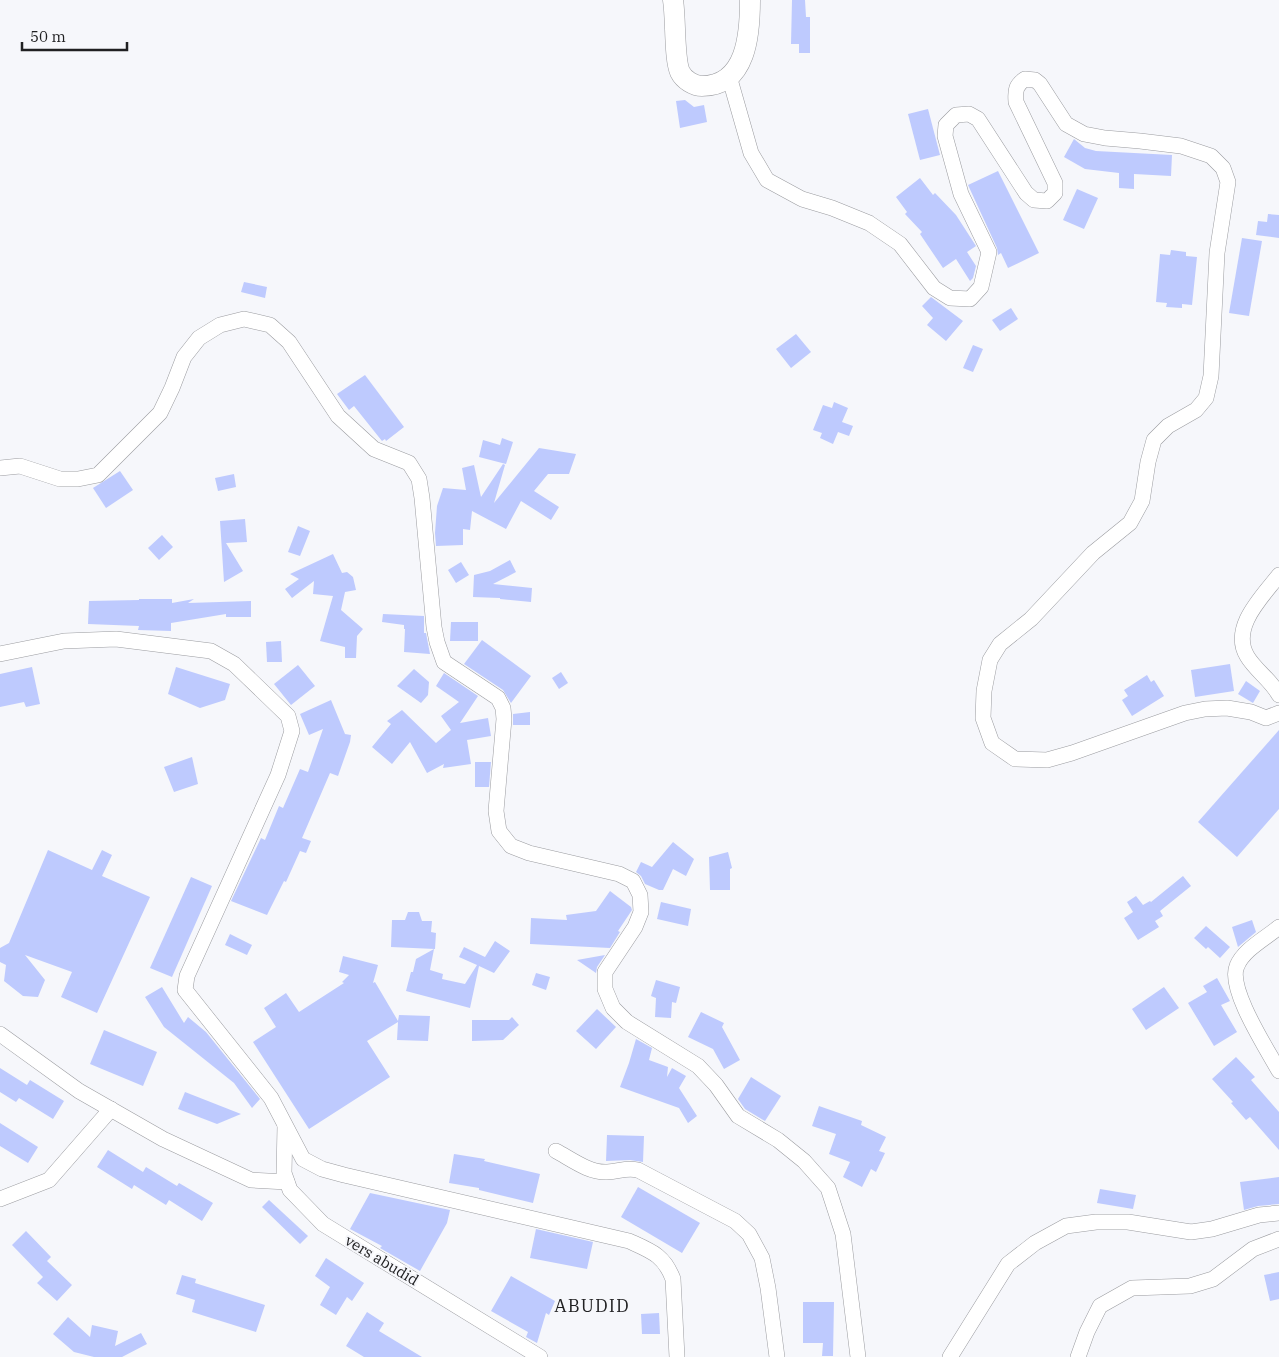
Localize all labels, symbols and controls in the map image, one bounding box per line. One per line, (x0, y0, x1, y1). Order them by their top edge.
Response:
scale bar (22, 20, 128, 52)
text: 50 m (30, 27, 66, 46)
street label: vers abudid (342, 1231, 422, 1289)
district label: ABUDID (554, 1294, 630, 1317)

